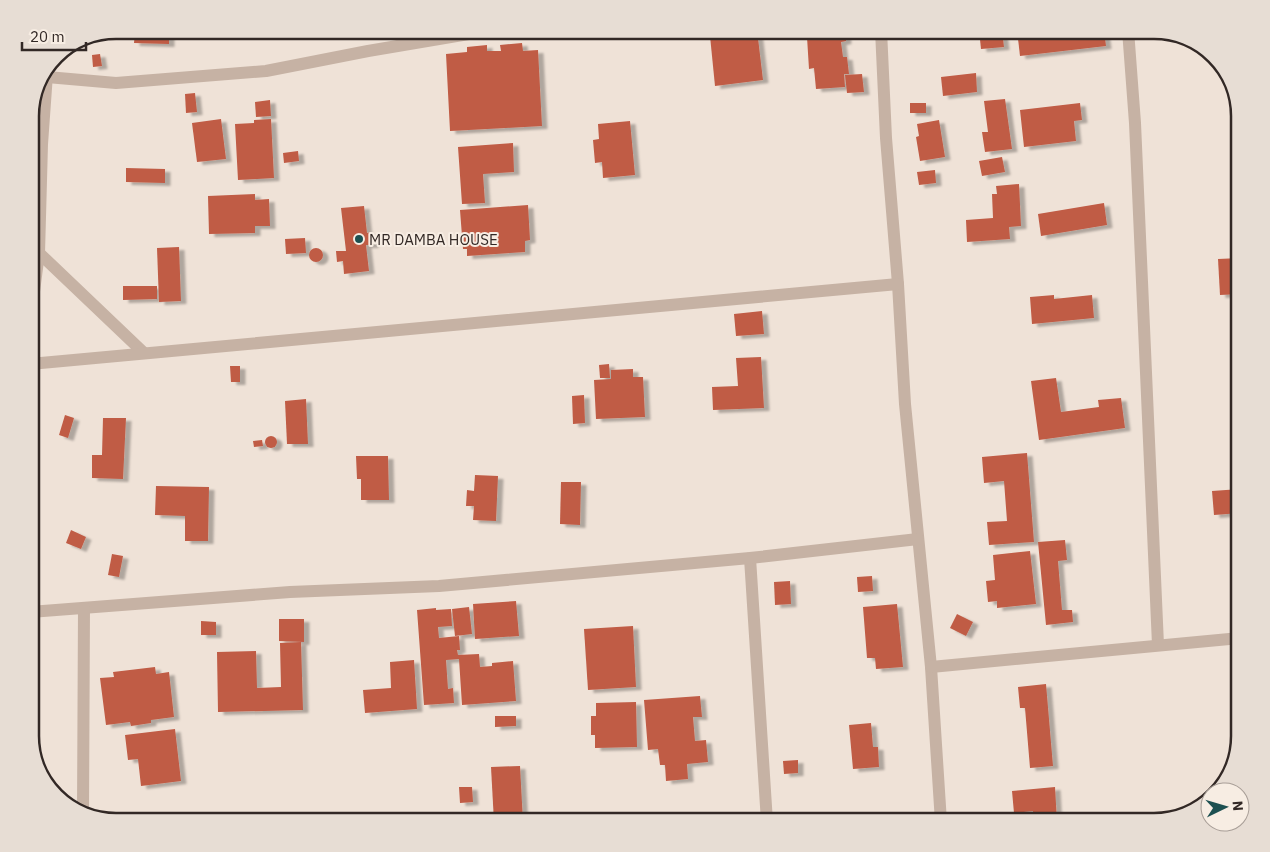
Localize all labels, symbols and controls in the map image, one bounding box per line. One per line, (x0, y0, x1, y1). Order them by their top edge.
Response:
scale bar (22, 20, 86, 52)
text: 20 m (30, 27, 65, 46)
place label: MR DAMBA HOUSE (369, 230, 498, 249)
marker: MR DAMBA HOUSE (353, 233, 365, 245)
north arrow (1200, 782, 1250, 832)
text: N (1229, 800, 1247, 812)

